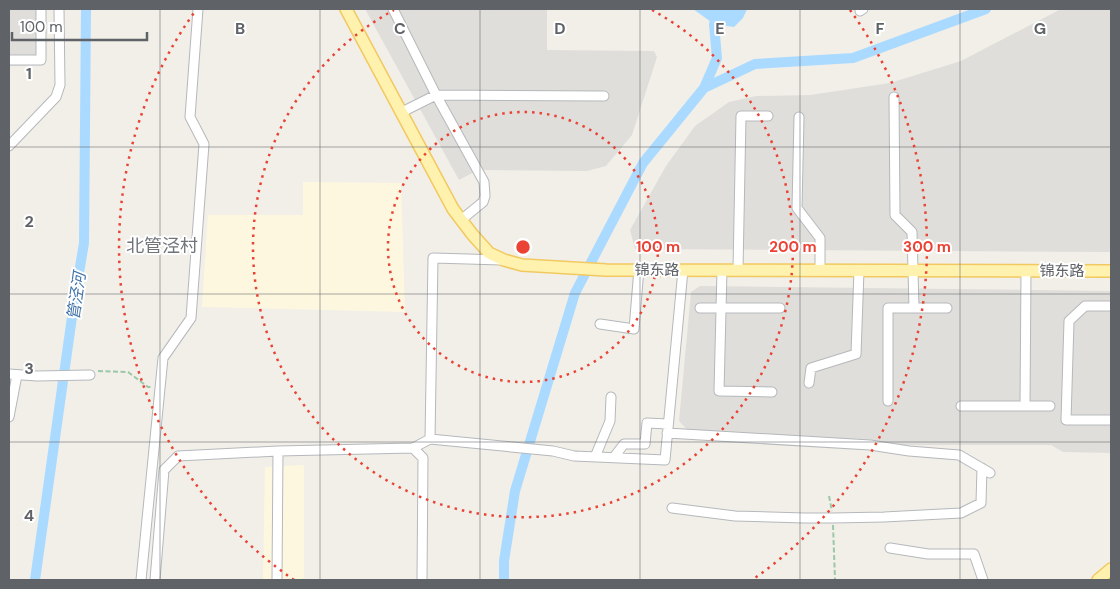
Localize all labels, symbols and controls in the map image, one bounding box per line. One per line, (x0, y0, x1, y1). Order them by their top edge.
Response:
scale bar (12, 10, 148, 42)
text: 100 m (20, 17, 63, 37)
text: B (235, 18, 245, 39)
text: C (394, 18, 406, 39)
text: D (554, 18, 566, 39)
text: E (715, 18, 725, 39)
text: F (876, 18, 885, 39)
text: G (1034, 18, 1046, 39)
text: 1 (26, 63, 32, 84)
text: 2 (24, 211, 34, 232)
district label: 北管泾村 (126, 234, 198, 258)
text: 100 m (636, 237, 680, 257)
text: 200 m (769, 237, 817, 257)
text: 300 m (903, 237, 951, 257)
centre of rings (514, 238, 532, 256)
street label: 锦东路 (634, 260, 680, 280)
street label: 锦东路 (1039, 261, 1085, 281)
water label: 管泾河 (63, 268, 91, 321)
text: 3 (24, 358, 34, 379)
text: 4 (24, 505, 34, 526)

